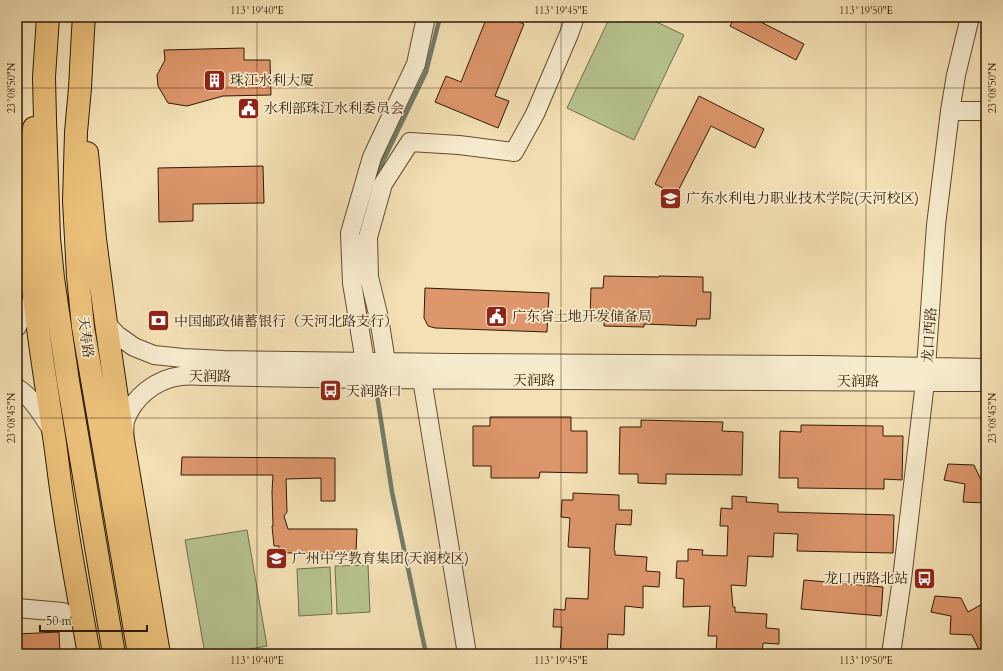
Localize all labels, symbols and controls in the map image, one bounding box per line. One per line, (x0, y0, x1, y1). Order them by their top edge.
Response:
text: 113°19'40"E (230, 4, 284, 18)
text: 113°19'45"E (534, 4, 588, 18)
text: 113°19'50"E (839, 4, 893, 18)
text: 23°08'50"N (5, 62, 19, 113)
text: 23°08'50"N (986, 62, 1000, 113)
building icon: 珠江水利大厦 (201, 67, 227, 93)
place label: 珠江水利大厦 (230, 71, 314, 90)
public building icon: 水利部珠江水利委员会 (236, 95, 262, 121)
place label: 水利部珠江水利委员会 (264, 99, 404, 118)
school or university icon: 广东水利电力职业技术学院(天河校区) (658, 185, 684, 211)
place label: 广东水利电力职业技术学院(天河校区) (686, 189, 919, 208)
public building icon: 广东省土地开发储备局 (483, 303, 509, 329)
street label: 龙口西路 (918, 306, 941, 364)
place label: 广东省土地开发储备局 (512, 307, 652, 326)
bank icon: 中国邮政储蓄银行（天河北路支行） (145, 308, 171, 334)
place label: 中国邮政储蓄银行（天河北路支行） (174, 312, 398, 331)
street label: 天寿路 (73, 315, 98, 359)
street label: 天润路 (189, 367, 231, 386)
street label: 天润路 (513, 371, 555, 390)
street label: 天润路 (837, 372, 879, 391)
bus stop icon: 天润路口 (317, 378, 343, 404)
place label: 天润路口 (346, 382, 402, 401)
text: 23°08'45"N (5, 392, 19, 443)
text: 23°08'45"N (986, 392, 1000, 443)
school or university icon: 广州中学教育集团(天润校区) (264, 545, 290, 571)
place label: 广州中学教育集团(天润校区) (292, 549, 469, 568)
bus stop icon: 龙口西路北站 (911, 565, 937, 591)
place label: 龙口西路北站 (824, 569, 908, 588)
scale bar (40, 607, 147, 633)
text: 50 m (46, 613, 73, 629)
text: 113°19'40"E (230, 654, 284, 668)
text: 113°19'45"E (534, 654, 588, 668)
text: 113°19'50"E (839, 654, 893, 668)

